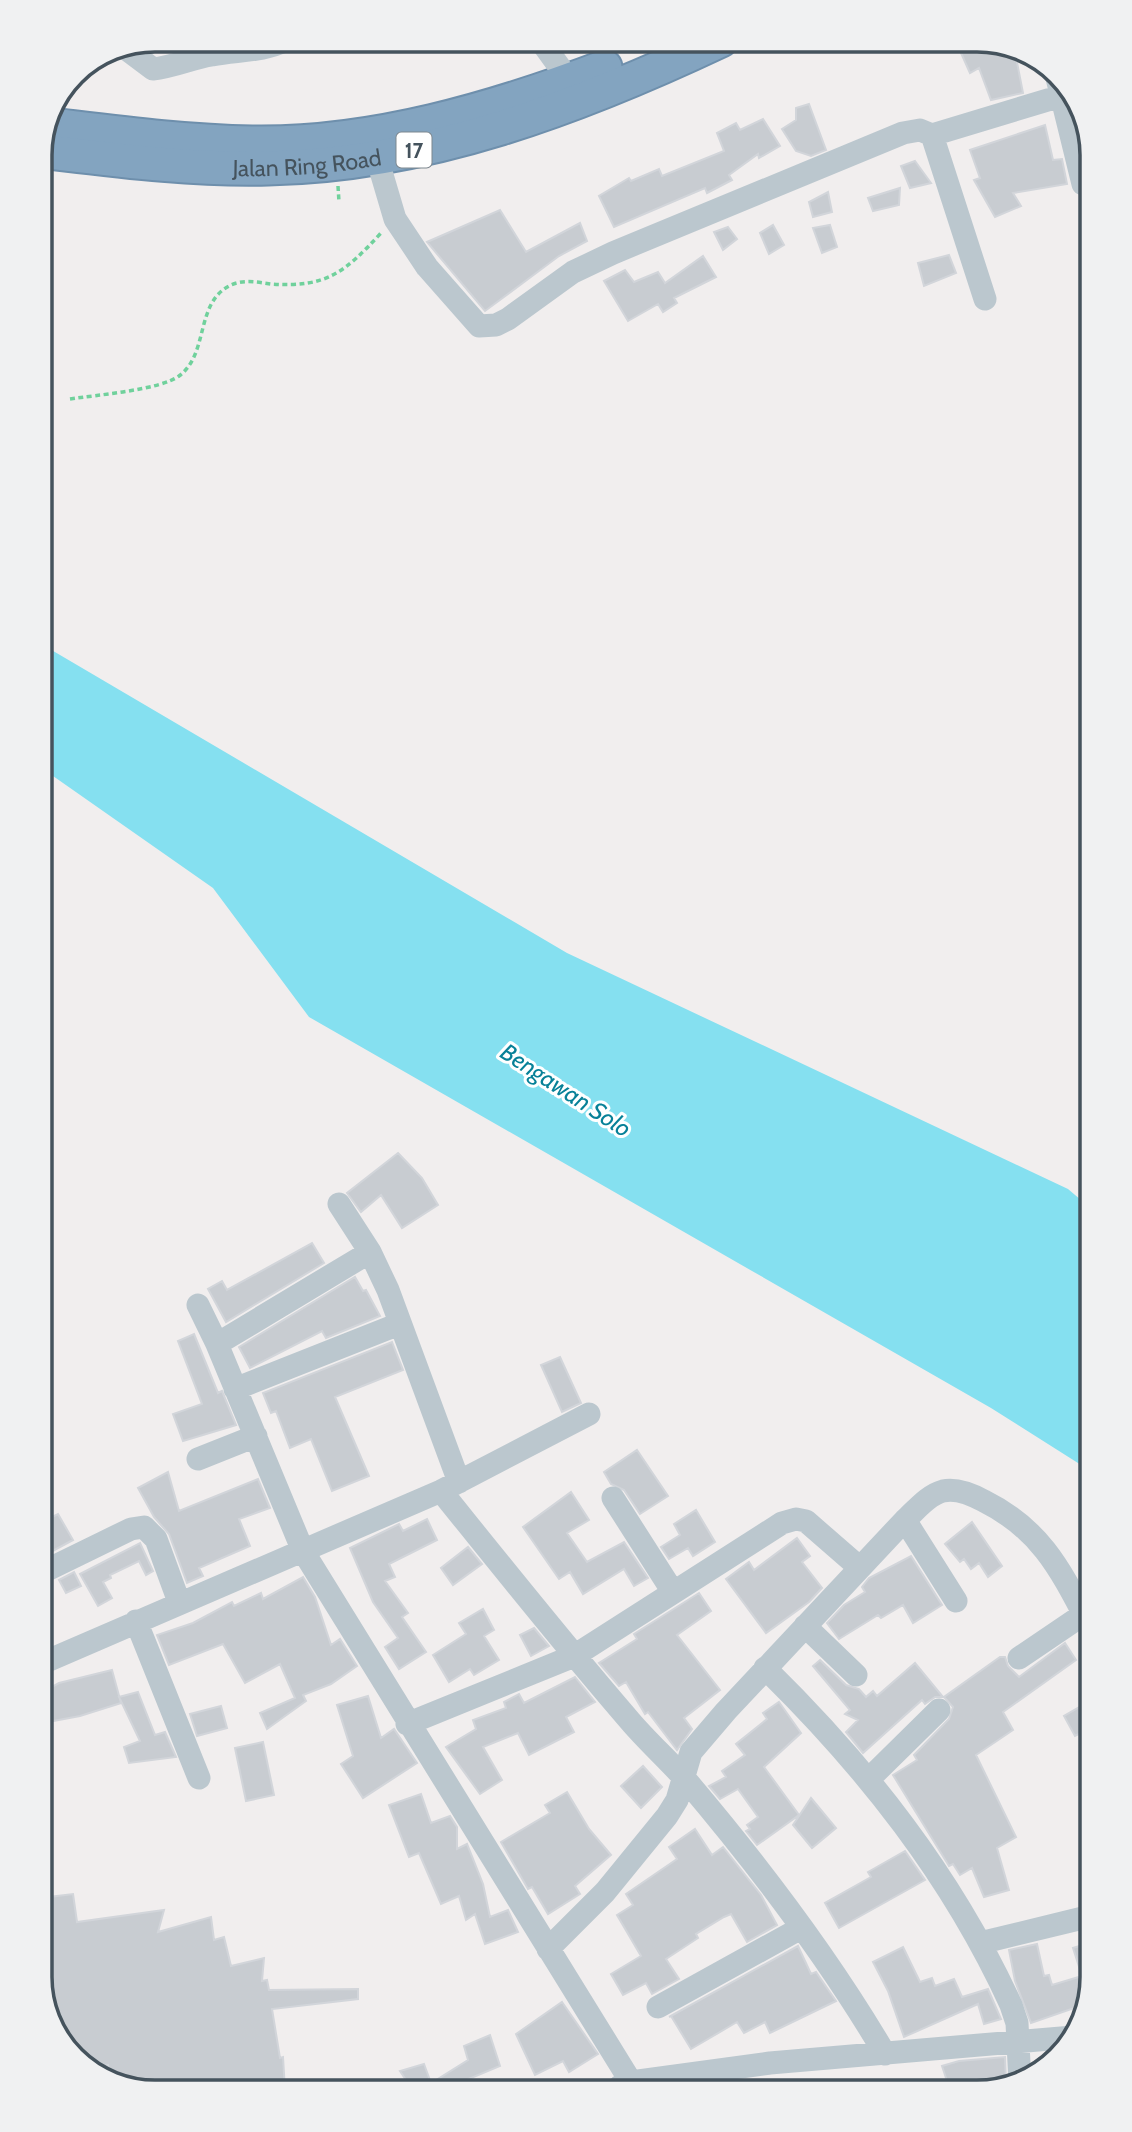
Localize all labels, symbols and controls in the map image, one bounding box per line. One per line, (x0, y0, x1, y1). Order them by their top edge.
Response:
road number: 17 (396, 132, 432, 168)
street label: Jalan Ring Road (231, 143, 383, 182)
water label: Bengawan Solo (495, 1037, 637, 1143)

